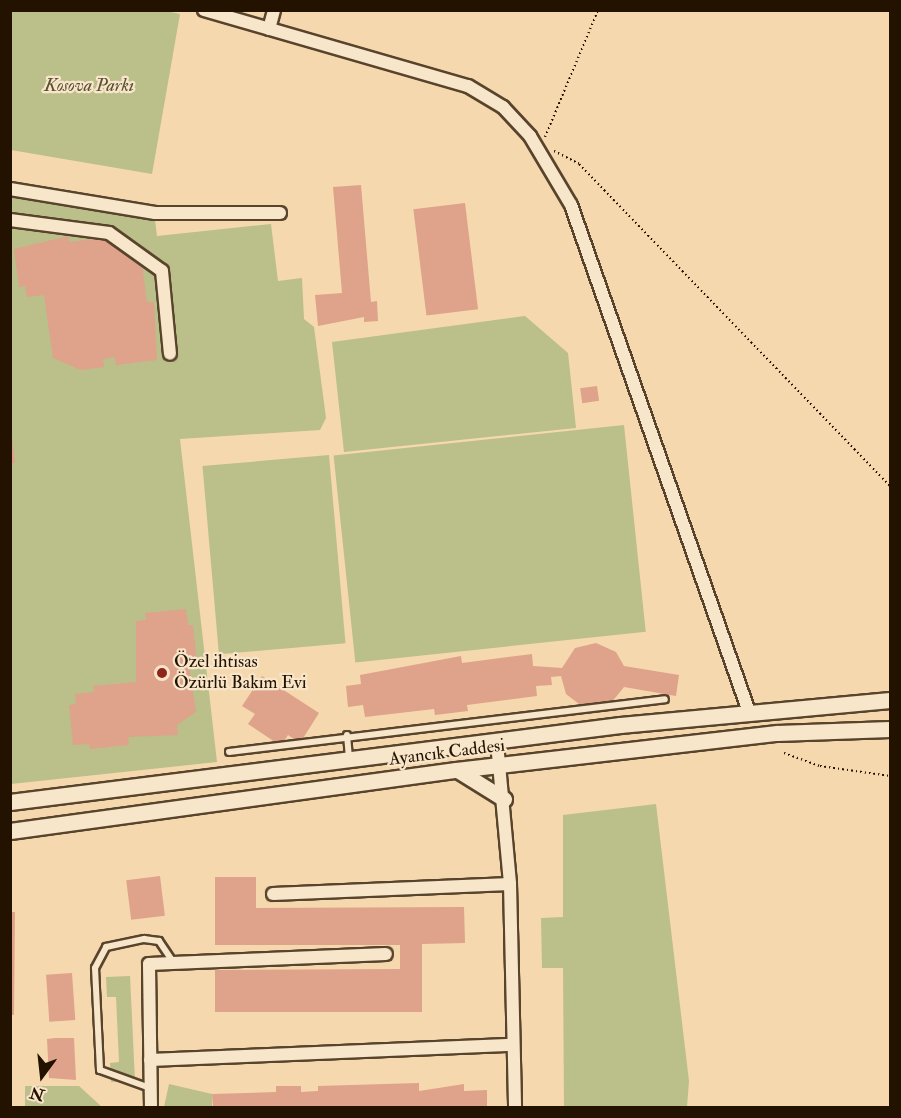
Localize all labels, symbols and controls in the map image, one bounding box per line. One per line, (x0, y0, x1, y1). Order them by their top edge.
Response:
park label: Kosova Parkı (44, 75, 134, 97)
place label: Özel ihtisas Özürlü Bakım Evi (174, 652, 306, 694)
marker: Özel ihtisas Özürlü Bakım Evi (155, 666, 169, 680)
street label: Ayancık Caddesi (388, 735, 506, 771)
north arrow (12, 1046, 72, 1106)
text: N (28, 1082, 47, 1105)

